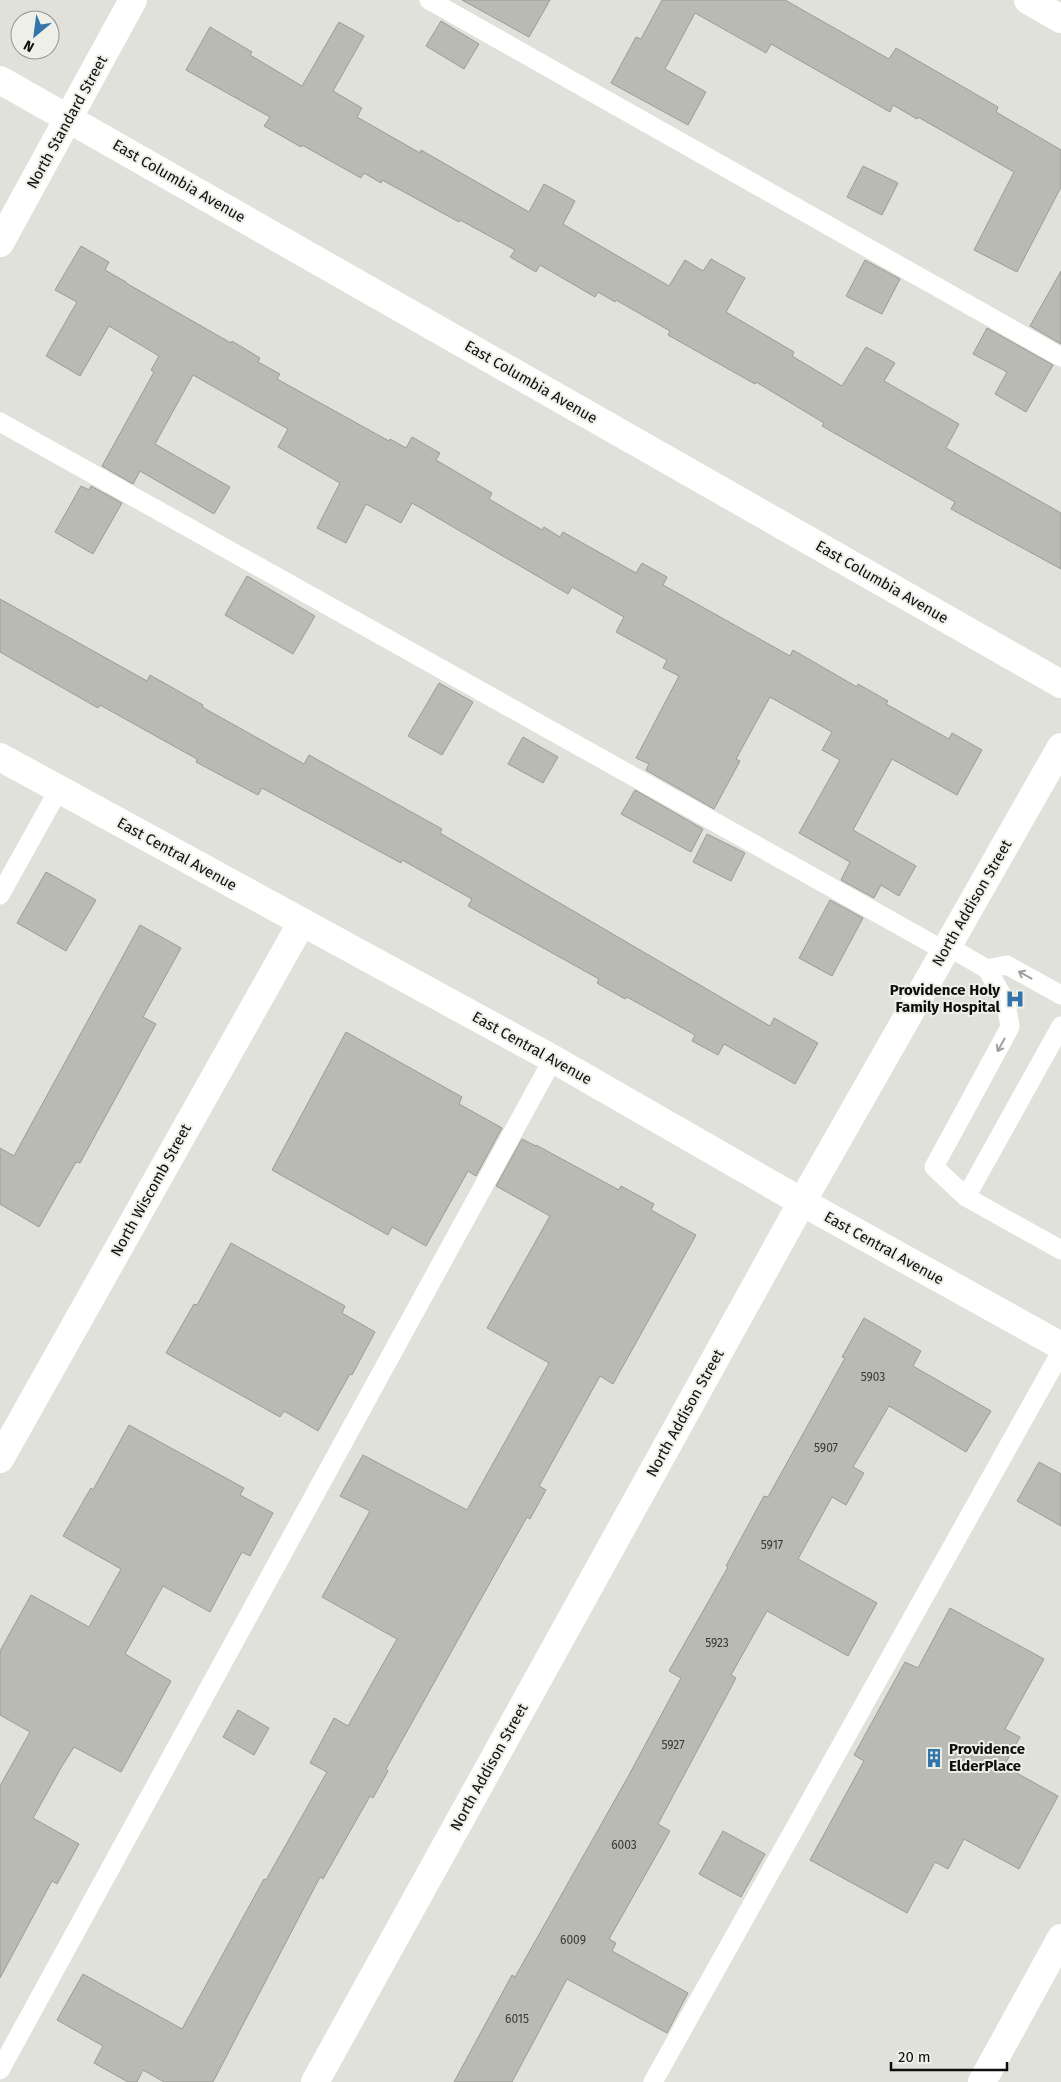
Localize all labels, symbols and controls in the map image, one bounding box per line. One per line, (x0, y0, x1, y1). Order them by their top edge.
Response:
north arrow (10, 10, 60, 60)
text: N (21, 36, 37, 56)
street label: North Standard Street (23, 52, 111, 192)
street label: East Columbia Avenue (109, 136, 249, 226)
street label: East Columbia Avenue (461, 337, 601, 427)
street label: East Columbia Avenue (812, 537, 952, 627)
street label: East Central Avenue (114, 814, 240, 894)
street label: North Addison Street (928, 836, 1016, 969)
one-way arrow (1018, 970, 1033, 979)
place label: Providence Holy Family Hospital (890, 981, 1001, 1016)
hospital icon: Providence Holy Family Hospital (1004, 988, 1026, 1010)
street label: East Central Avenue (469, 1008, 595, 1088)
one-way arrow (995, 1037, 1005, 1051)
street label: North Wiscomb Street (107, 1120, 195, 1259)
street label: East Central Avenue (821, 1208, 947, 1288)
street label: North Addison Street (642, 1346, 728, 1480)
house number: 5903 (861, 1370, 885, 1384)
house number: 5907 (814, 1441, 838, 1455)
house number: 5917 (761, 1538, 783, 1552)
house number: 5923 (705, 1636, 729, 1650)
street label: North Addison Street (446, 1700, 532, 1834)
house number: 5927 (661, 1738, 685, 1752)
place label: Providence ElderPlace (949, 1740, 1025, 1775)
building icon: Providence ElderPlace (923, 1747, 945, 1769)
house number: 6003 (611, 1838, 637, 1852)
house number: 6009 (560, 1933, 586, 1947)
house number: 6015 (505, 2012, 529, 2026)
scale bar (891, 2040, 1007, 2072)
text: 20 m (898, 2048, 931, 2066)

